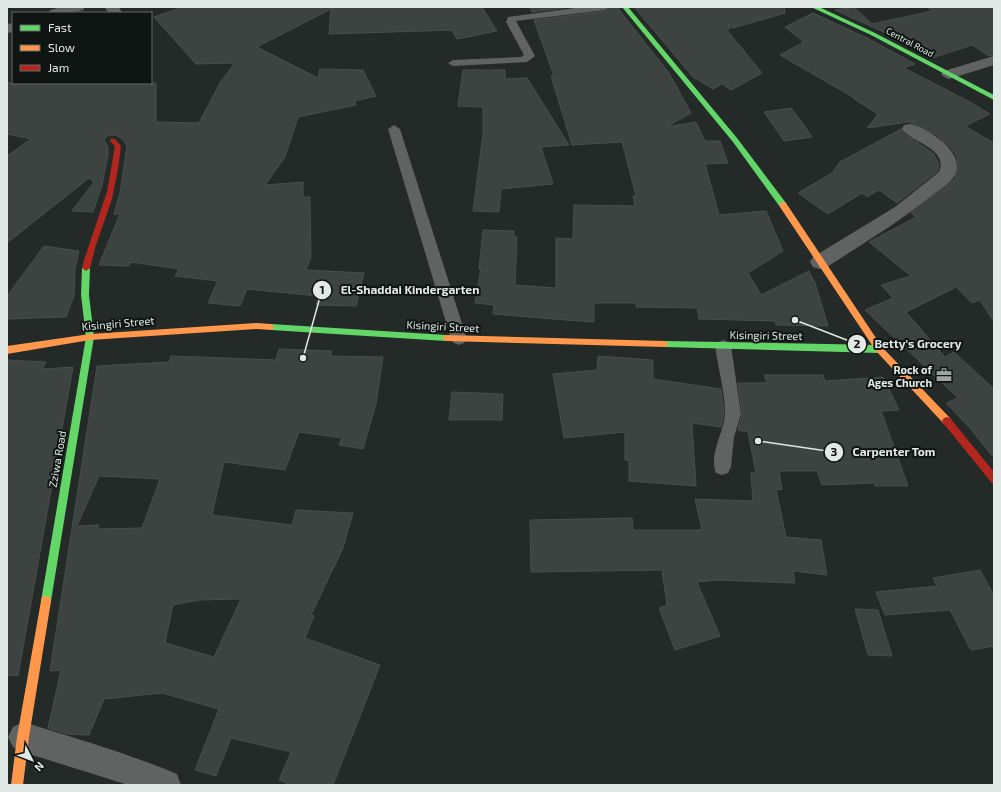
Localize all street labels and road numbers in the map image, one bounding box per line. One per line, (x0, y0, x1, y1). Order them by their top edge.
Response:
street label: Central Road (884, 25, 936, 59)
street label: Kisingiri Street (81, 313, 155, 333)
street label: Kisingiri Street (406, 318, 480, 334)
street label: Kisingiri Street (729, 328, 803, 342)
street label: Zziwa Road (46, 430, 68, 488)

